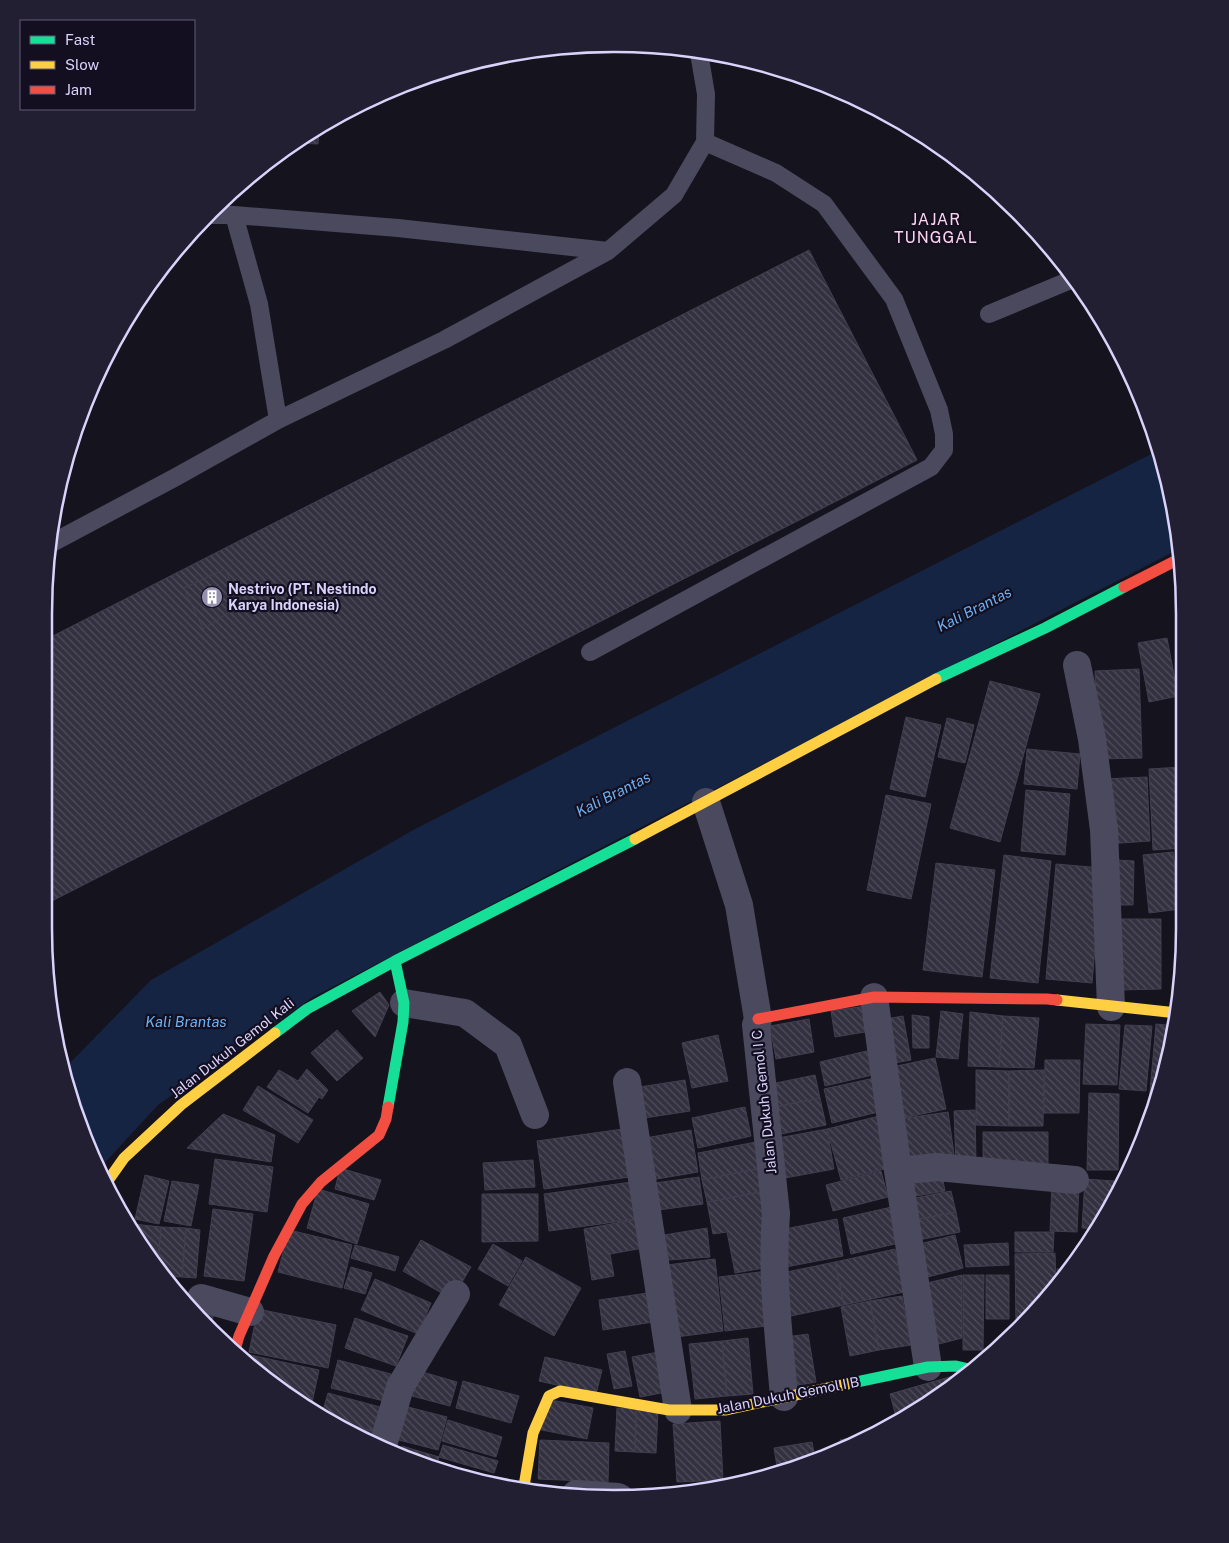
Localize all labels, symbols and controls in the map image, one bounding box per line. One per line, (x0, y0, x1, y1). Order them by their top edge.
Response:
legend (20, 20, 195, 110)
text: Fast (65, 31, 95, 48)
text: Slow (65, 56, 100, 73)
text: Jam (65, 81, 92, 98)
district label: JAJAR TUNGGAL (894, 210, 978, 247)
place label: Nestrivo (PT. Nestindo Karya Indonesia) (228, 581, 377, 613)
water label: Kali Brantas (934, 583, 1014, 635)
building icon: Nestrivo (PT. Nestindo Karya Indonesia) (200, 585, 224, 609)
water label: Kali Brantas (573, 768, 653, 820)
street label: Jalan Dukuh Gemol Kali (167, 995, 297, 1101)
water label: Kali Brantas (145, 1013, 227, 1030)
street label: Jalan Dukuh Gemol I C (748, 1029, 780, 1175)
street label: Jalan Dukuh Gemol I B (716, 1373, 860, 1417)

